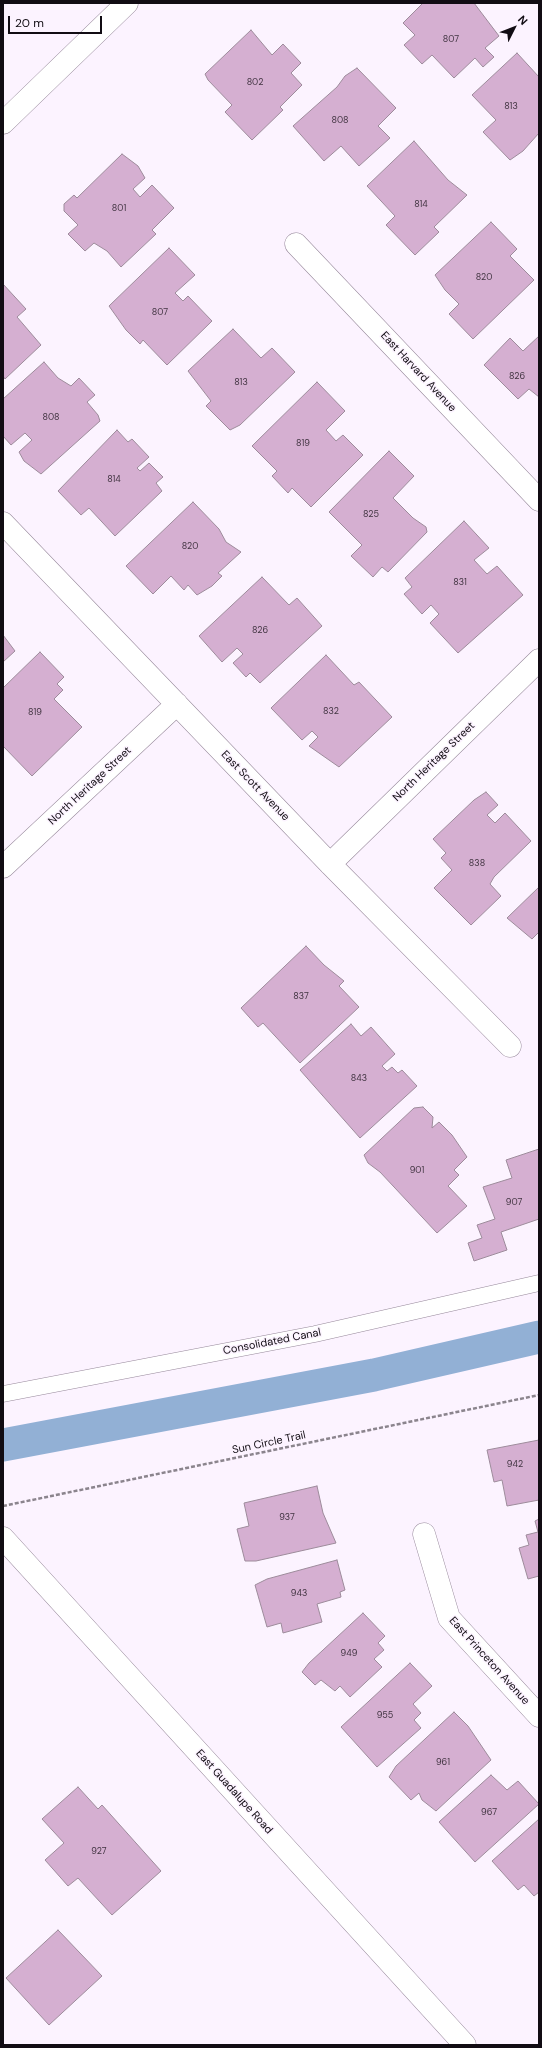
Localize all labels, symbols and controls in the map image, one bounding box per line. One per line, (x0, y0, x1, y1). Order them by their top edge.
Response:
scale bar (10, 8, 104, 34)
north arrow (494, 8, 534, 48)
text: N (515, 12, 531, 28)
text: 20 m (15, 15, 44, 31)
house number: 807 (443, 35, 459, 45)
house number: 802 (247, 78, 263, 88)
house number: 813 (504, 102, 518, 112)
house number: 808 (331, 116, 349, 126)
house number: 814 (414, 200, 428, 210)
house number: 801 (112, 204, 126, 214)
house number: 820 (476, 273, 492, 283)
house number: 807 (152, 308, 168, 318)
street label: East Harvard Avenue (377, 329, 459, 415)
house number: 826 (509, 372, 525, 382)
house number: 813 (234, 378, 248, 388)
house number: 808 (42, 413, 60, 423)
house number: 819 (296, 439, 310, 449)
house number: 814 (107, 475, 121, 485)
house number: 825 (363, 510, 379, 520)
house number: 820 (182, 542, 198, 552)
house number: 831 (453, 578, 467, 588)
house number: 826 (252, 626, 268, 636)
house number: 832 (323, 707, 339, 717)
house number: 819 (28, 708, 42, 718)
street label: North Heritage Street (390, 719, 478, 805)
street label: North Heritage Street (46, 744, 134, 828)
street label: East Scott Avenue (218, 748, 292, 824)
house number: 838 (469, 859, 485, 869)
house number: 837 (293, 992, 309, 1002)
house number: 843 (351, 1074, 367, 1084)
house number: 901 (410, 1166, 424, 1176)
house number: 907 (506, 1198, 522, 1208)
street label: Consolidated Canal (222, 1326, 322, 1358)
street label: Sun Circle Trail (231, 1429, 307, 1457)
house number: 942 (507, 1460, 523, 1470)
house number: 937 (279, 1513, 295, 1523)
house number: 943 (291, 1589, 307, 1599)
street label: East Princeton Avenue (446, 1614, 532, 1708)
house number: 949 (341, 1649, 357, 1659)
house number: 955 (377, 1711, 393, 1721)
street label: East Guadalupe Road (193, 1747, 275, 1837)
house number: 961 (436, 1758, 450, 1768)
house number: 967 (481, 1808, 497, 1818)
house number: 927 (91, 1847, 107, 1857)

